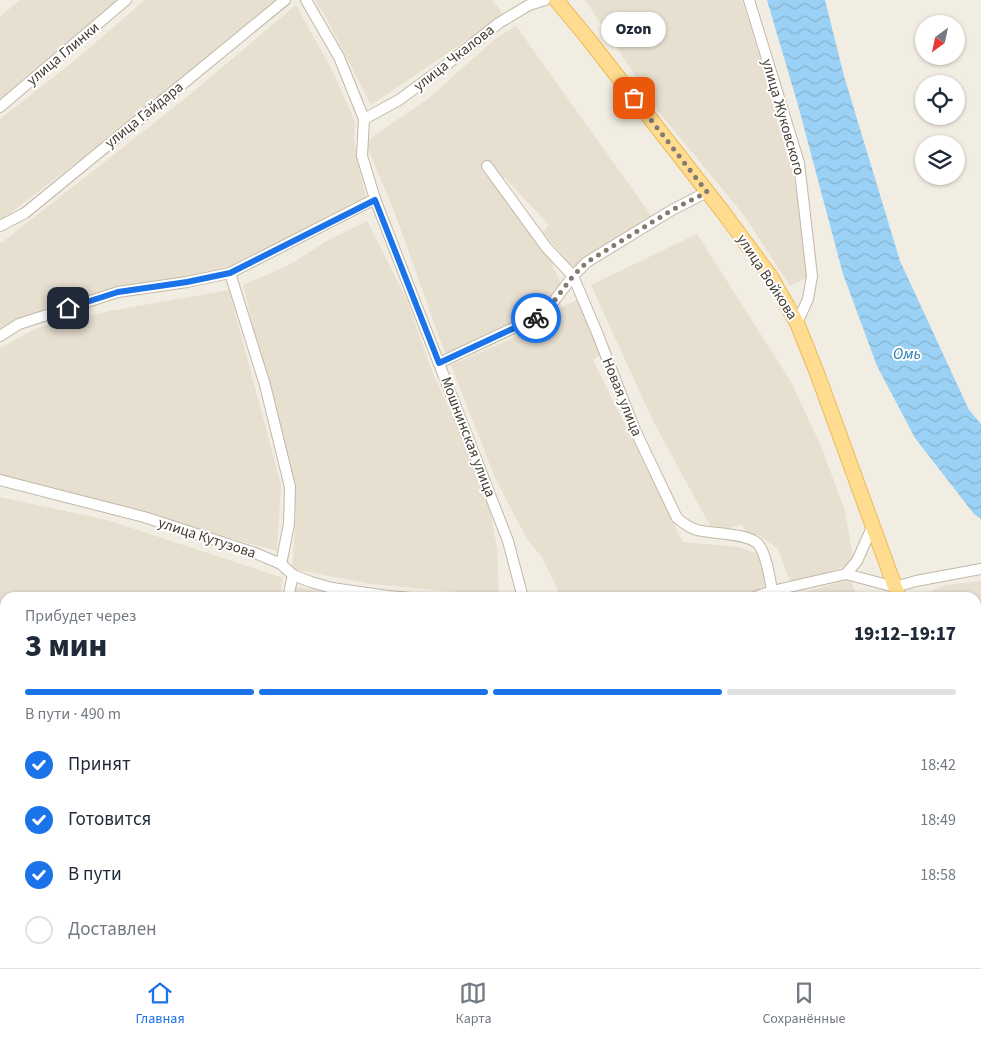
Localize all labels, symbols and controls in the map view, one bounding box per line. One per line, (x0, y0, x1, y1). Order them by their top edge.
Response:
callout: Ozon (602, 13, 666, 48)
north arrow (915, 15, 965, 65)
map controls (915, 15, 965, 185)
street label: улица Глинки (22, 17, 104, 91)
text: Ozon (615, 18, 652, 40)
street label: улица Чкалова (409, 20, 499, 96)
street label: улица Жуковского (756, 56, 810, 178)
button: locate (915, 75, 965, 125)
street label: улица Гайдара (100, 77, 188, 153)
pin (613, 77, 655, 119)
icon: bag (620, 84, 648, 112)
button: layers (915, 135, 965, 185)
street label: улица Войкова (731, 230, 803, 324)
pin (47, 287, 89, 329)
courier (511, 293, 561, 343)
icon: home (54, 294, 82, 322)
icon: bike (522, 304, 550, 332)
water label: Омь (893, 343, 921, 365)
street label: Новая улица (597, 355, 647, 439)
street label: Мошнинская улица (435, 374, 501, 500)
street label: улица Кутузова (155, 512, 259, 564)
text: Прибудет через (25, 605, 136, 627)
text: 19:12–19:17 (854, 621, 956, 648)
text: 3 мин (25, 623, 107, 669)
text: В пути · 490 m (25, 703, 121, 725)
icon: check (25, 751, 53, 779)
text: Принят (68, 751, 131, 778)
text: 18:42 (920, 754, 956, 776)
icon: check (25, 806, 53, 834)
text: Готовится (68, 806, 151, 833)
text: 18:49 (920, 809, 956, 831)
icon: check (25, 861, 53, 889)
text: В пути (68, 861, 122, 888)
text: 18:58 (920, 864, 956, 886)
text: Доставлен (68, 916, 157, 943)
tab: Главная (135, 979, 185, 1029)
tab: Карта (456, 979, 491, 1029)
tab: Сохранённые (762, 979, 846, 1029)

